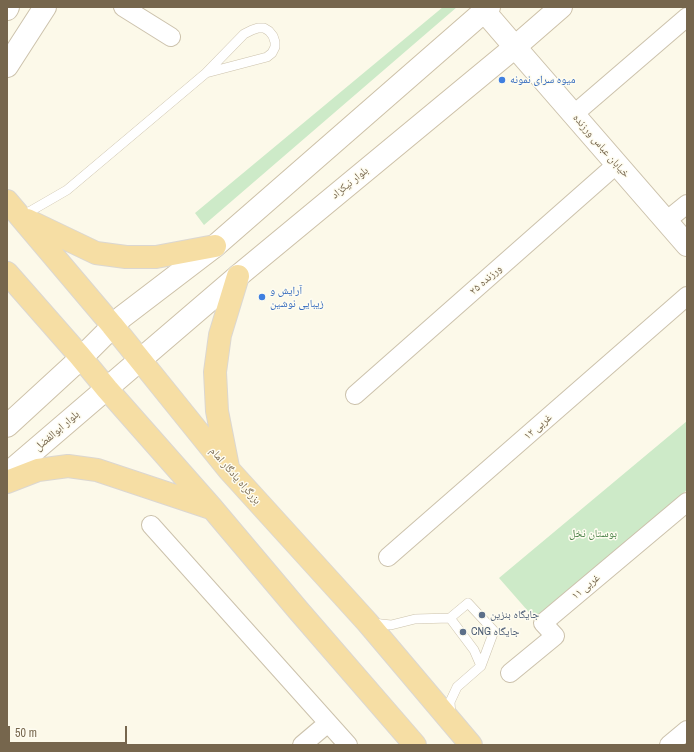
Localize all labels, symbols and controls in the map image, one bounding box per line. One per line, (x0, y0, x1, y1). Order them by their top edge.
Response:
place label: میوه سرای نمونه (510, 73, 575, 87)
marker: میوه سرای نمونه (497, 75, 507, 85)
street label: خیابان عباس ورزنده (570, 111, 632, 181)
street label: بلوار نیکزاد (329, 164, 371, 202)
street label: ورزنده ۲۵ (467, 262, 505, 298)
place label: آرایش و زیبایی نوشین (270, 284, 324, 310)
marker: آرایش و زیبایی نوشین (257, 292, 267, 302)
street label: بلوار ابوالفضل (32, 408, 82, 454)
street label: غربی ۱۲ (521, 411, 555, 443)
street label: بزرگراه یادگار امام (207, 445, 263, 507)
park label: بوستان نخل (569, 527, 617, 541)
street label: غربی ۱۱ (569, 571, 603, 603)
place label: جایگاه بنزین (490, 608, 539, 622)
marker: جایگاه بنزین (477, 610, 487, 620)
place label: CNG جایگاه (471, 625, 519, 639)
marker: CNG جایگاه (458, 627, 468, 637)
scale bar (10, 718, 129, 744)
text: 50 m (15, 725, 37, 741)

